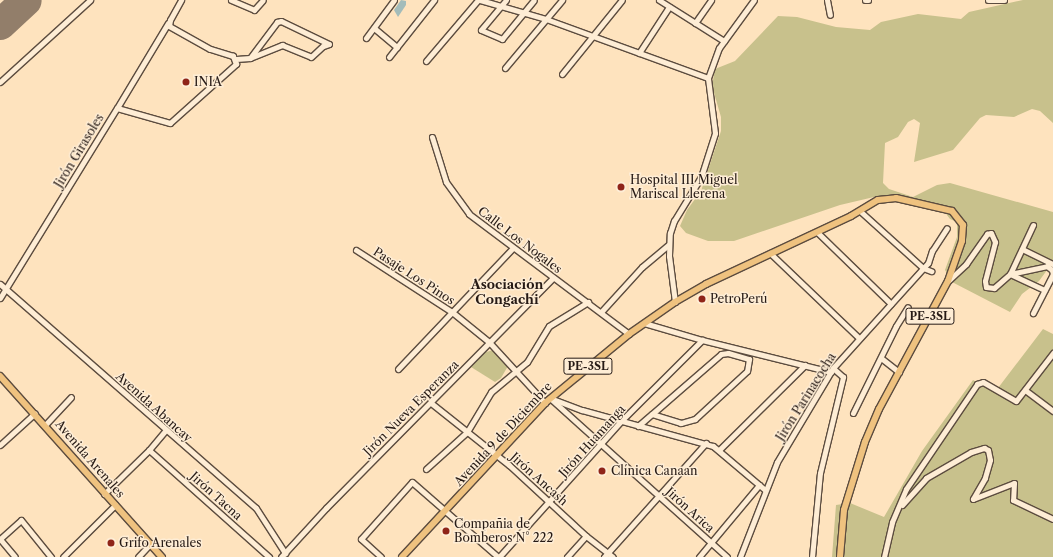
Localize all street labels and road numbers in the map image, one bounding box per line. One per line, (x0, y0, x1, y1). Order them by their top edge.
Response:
street label: Jirón Girasoles (51, 111, 107, 191)
street label: Calle Los Nogales (475, 204, 565, 276)
street label: Pasaje Los Pinos (371, 244, 457, 308)
road number: PE-3SL (905, 307, 955, 325)
street label: Jirón Parinacocha (773, 350, 839, 444)
street label: Jirón Nueva Esperanza (360, 357, 462, 459)
road number: PE-3SL (563, 357, 613, 375)
street label: Avenida Abancay (113, 369, 195, 445)
street label: Avenida 9 de Diciembre (451, 379, 555, 489)
street label: Jirón Huamanga (556, 402, 628, 480)
street label: Avenida Arenales (52, 417, 128, 501)
street label: Jirón Ancash (507, 449, 571, 509)
street label: Jirón Tacna (187, 469, 245, 523)
street label: Jirón Arica (662, 484, 718, 536)

